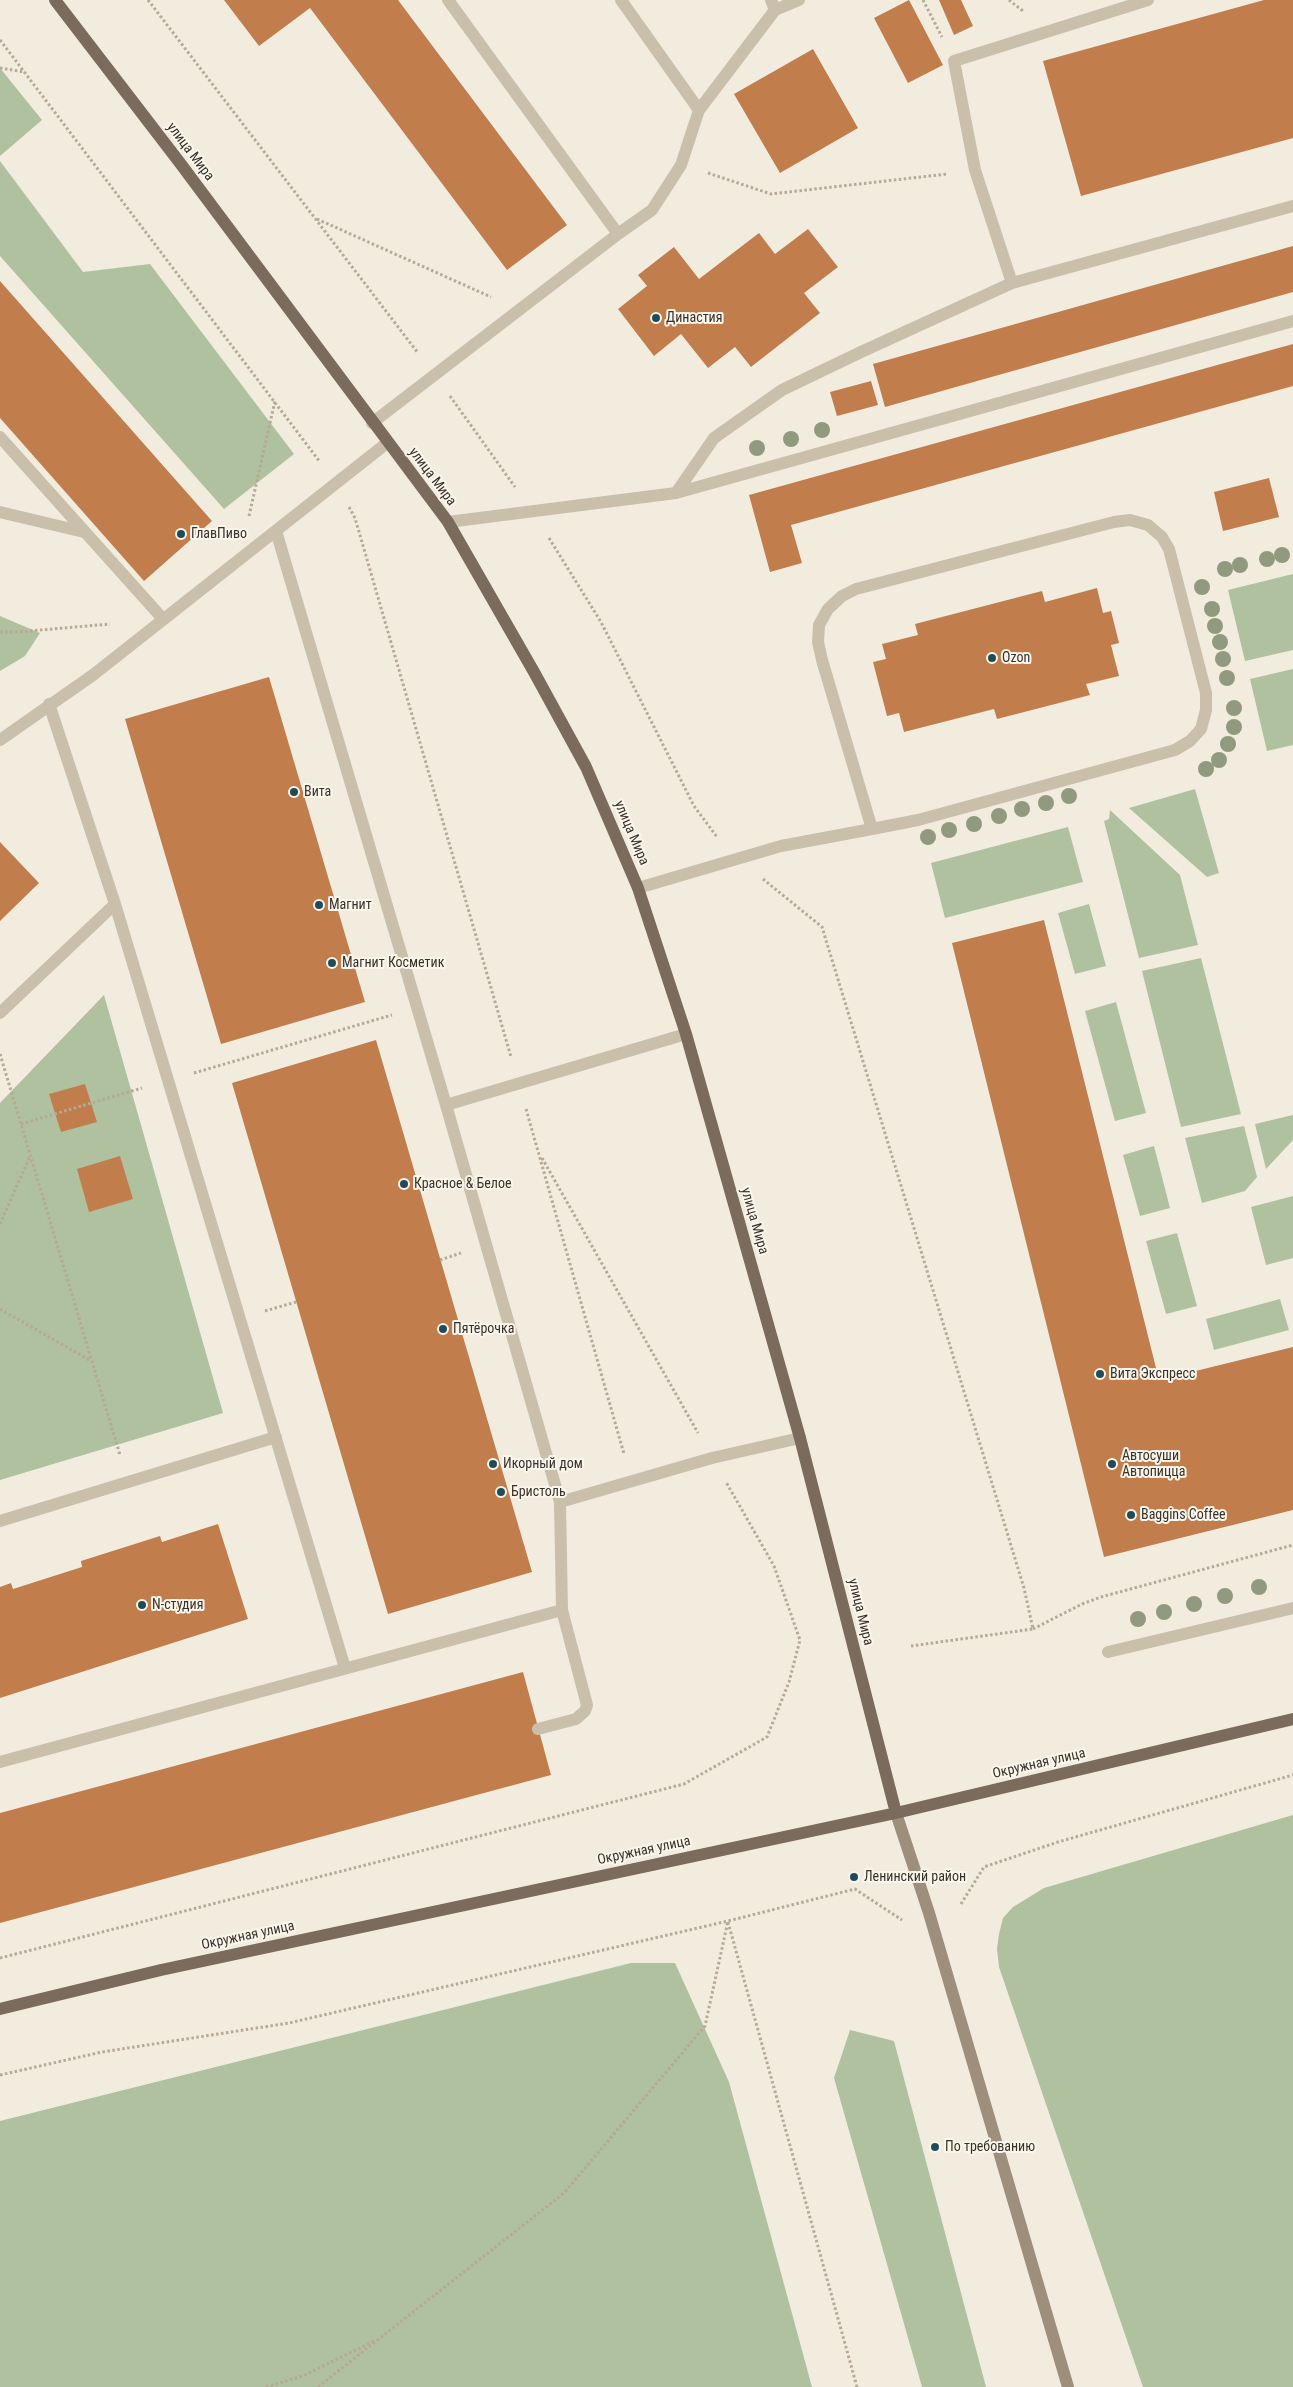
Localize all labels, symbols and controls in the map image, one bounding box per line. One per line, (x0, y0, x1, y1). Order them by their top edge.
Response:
street label: улица Мира (163, 120, 217, 184)
place label: Династия (666, 310, 723, 326)
marker: Династия (650, 312, 662, 324)
street label: улица Мира (405, 445, 459, 509)
place label: ГлавПиво (191, 526, 247, 542)
marker: ГлавПиво (175, 528, 187, 540)
place label: Ozon (1002, 650, 1030, 666)
marker: Ozon (986, 652, 998, 664)
place label: Вита (304, 784, 331, 800)
marker: Вита (288, 786, 300, 798)
street label: улица Мира (610, 798, 652, 868)
place label: Магнит (329, 897, 372, 913)
marker: Магнит (313, 899, 325, 911)
place label: Магнит Косметик (342, 955, 444, 971)
marker: Магнит Косметик (326, 957, 338, 969)
place label: Красное & Белое (414, 1176, 512, 1192)
marker: Красное & Белое (398, 1178, 410, 1190)
street label: улица Мира (736, 1186, 772, 1256)
place label: Пятёрочка (453, 1321, 514, 1337)
marker: Пятёрочка (437, 1323, 449, 1335)
place label: Вита Экспресс (1110, 1366, 1195, 1382)
marker: Вита Экспресс (1094, 1368, 1106, 1380)
place label: Автосуши Автопицца (1122, 1448, 1185, 1480)
place label: Икорный дом (503, 1456, 583, 1472)
marker: Икорный дом (487, 1458, 499, 1470)
marker: Автосуши Автопицца (1106, 1458, 1118, 1470)
place label: Бристоль (511, 1484, 566, 1500)
marker: Бристоль (495, 1486, 507, 1498)
place label: Baggins Coffee (1141, 1507, 1226, 1523)
marker: Baggins Coffee (1125, 1509, 1137, 1521)
street label: улица Мира (844, 1577, 876, 1647)
place label: N-студия (152, 1597, 203, 1613)
marker: N-студия (136, 1599, 148, 1611)
street label: Окружная улица (991, 1745, 1087, 1783)
street label: Окружная улица (596, 1833, 692, 1869)
place label: Ленинский район (864, 1869, 966, 1885)
marker: Ленинский район (848, 1871, 860, 1883)
street label: Окружная улица (200, 1918, 296, 1954)
place label: По требованию (945, 2139, 1035, 2155)
marker: По требованию (929, 2141, 941, 2153)

